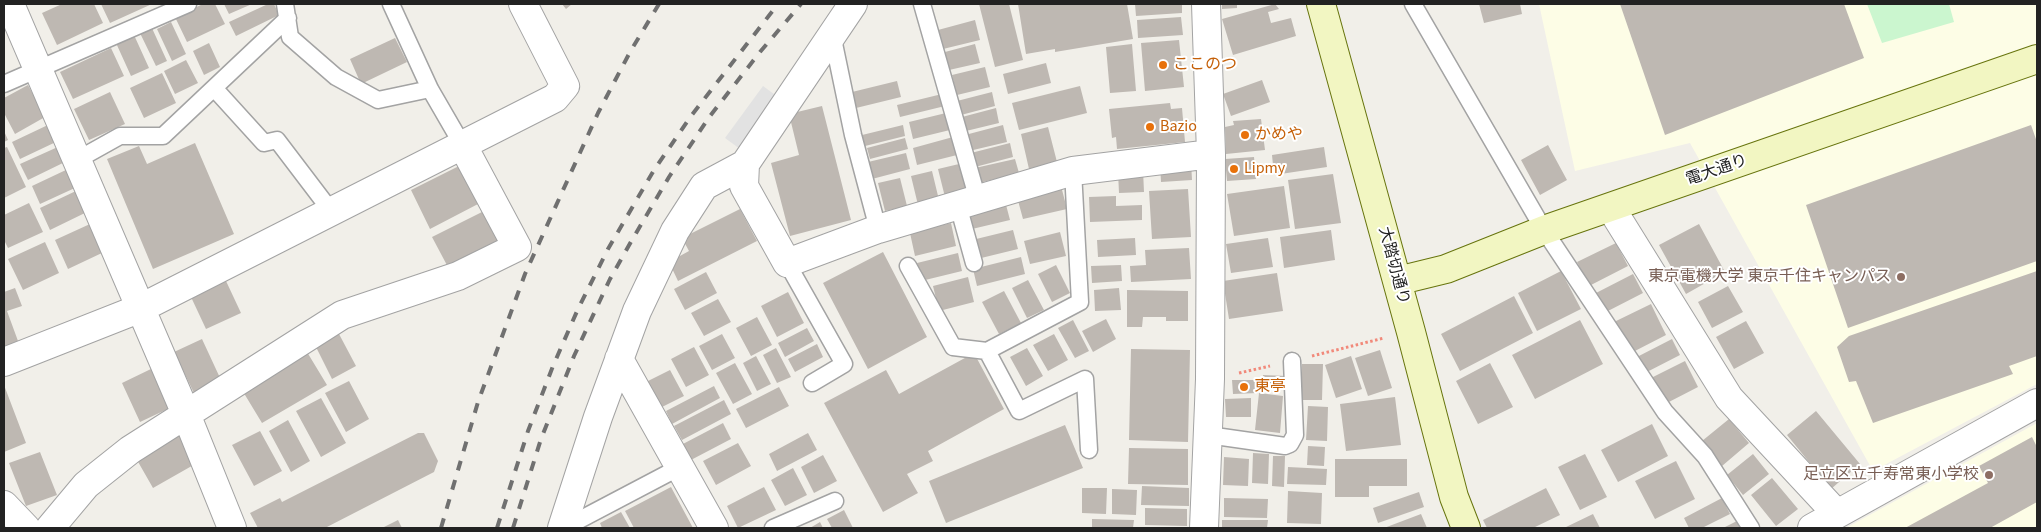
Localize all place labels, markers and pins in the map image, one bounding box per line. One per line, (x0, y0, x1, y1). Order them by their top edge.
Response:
place label: ここのつ (1173, 55, 1237, 75)
marker: ここのつ (1157, 59, 1169, 71)
place label: Bazio (1160, 117, 1197, 137)
marker: Bazio (1144, 121, 1156, 133)
place label: かめや (1255, 125, 1303, 145)
marker: かめや (1239, 129, 1251, 141)
place label: Lipmy (1244, 159, 1285, 179)
marker: Lipmy (1228, 163, 1240, 175)
place label: 東京電機大学 東京千住キャンパス (1648, 267, 1891, 287)
marker: 東京電機大学 東京千住キャンパス (1895, 271, 1907, 283)
place label: 東亭 (1254, 377, 1286, 397)
marker: 東亭 (1238, 381, 1250, 393)
place label: 足立区立千寿常東小学校 (1803, 465, 1979, 485)
marker: 足立区立千寿常東小学校 (1983, 469, 1995, 481)

